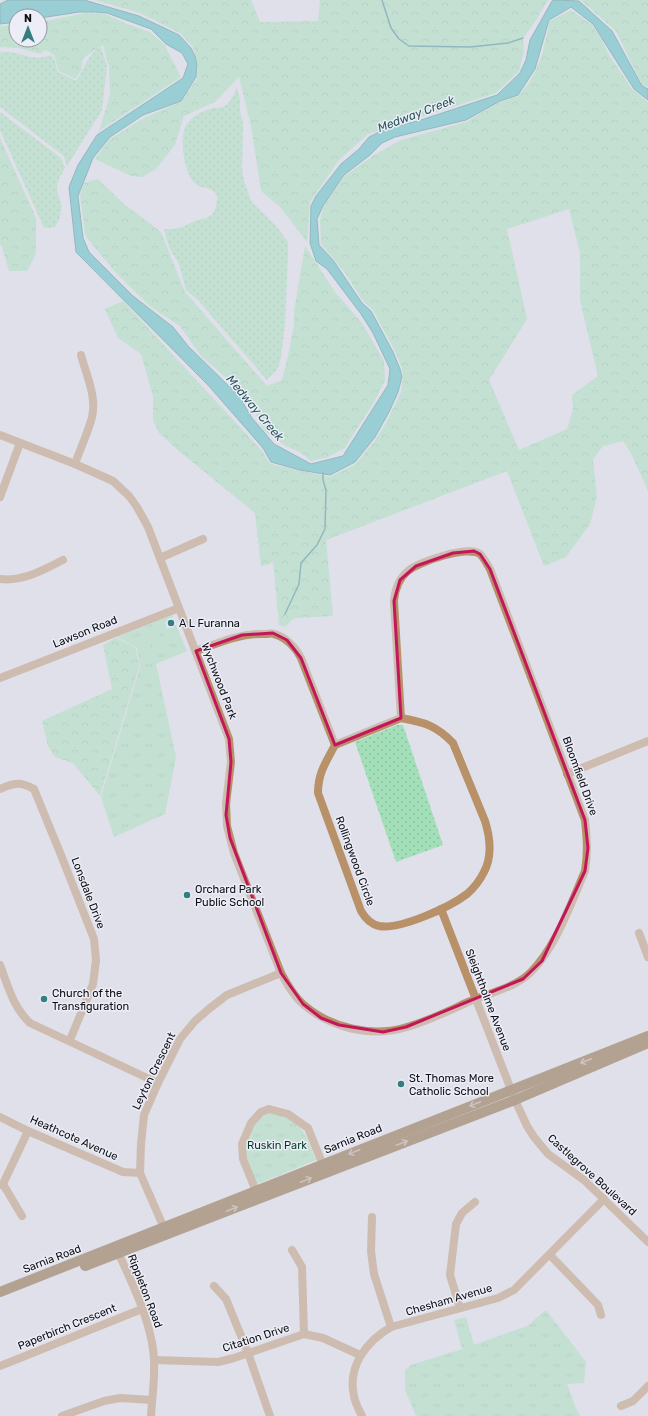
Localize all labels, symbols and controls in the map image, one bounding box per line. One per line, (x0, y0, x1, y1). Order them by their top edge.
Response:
north arrow (8, 8, 48, 48)
text: N (24, 12, 32, 25)
water label: Medway Creek (375, 93, 457, 135)
water label: Medway Creek (223, 372, 287, 444)
street label: Lawson Road (51, 613, 119, 651)
place label: A L Furanna (179, 617, 240, 630)
marker: A L Furanna (166, 618, 176, 628)
street label: Wychwood Park (198, 641, 240, 721)
street label: Bloomfield Drive (560, 735, 600, 817)
street label: Rollingwood Circle (333, 815, 377, 907)
street label: Lonsdale Drive (68, 856, 108, 930)
place label: Orchard Park Public School (195, 883, 264, 909)
marker: Orchard Park Public School (182, 890, 192, 900)
street label: Sleightholme Avenue (463, 947, 513, 1053)
place label: Church of the Transfiguration (52, 987, 129, 1013)
marker: Church of the Transfiguration (39, 994, 49, 1004)
street label: Leyton Crescent (130, 1030, 179, 1112)
one-way arrow (580, 1057, 592, 1065)
place label: St. Thomas More Catholic School (409, 1072, 494, 1098)
marker: St. Thomas More Catholic School (396, 1079, 406, 1089)
one-way arrow (469, 1101, 481, 1109)
street label: Heathcote Avenue (28, 1113, 120, 1163)
street label: Sarnia Road (322, 1121, 384, 1157)
street label: Castlegrove Boulevard (545, 1132, 639, 1218)
park label: Ruskin Park (247, 1139, 307, 1152)
one-way arrow (395, 1139, 407, 1147)
one-way arrow (349, 1148, 361, 1156)
one-way arrow (300, 1176, 312, 1184)
one-way arrow (226, 1205, 238, 1213)
street label: Sarnia Road (21, 1242, 83, 1276)
street label: Rippleton Road (125, 1252, 165, 1330)
street label: Chesham Avenue (404, 1281, 494, 1319)
street label: Paperbirch Crescent (16, 1301, 119, 1353)
street label: Citation Drive (221, 1321, 291, 1355)

